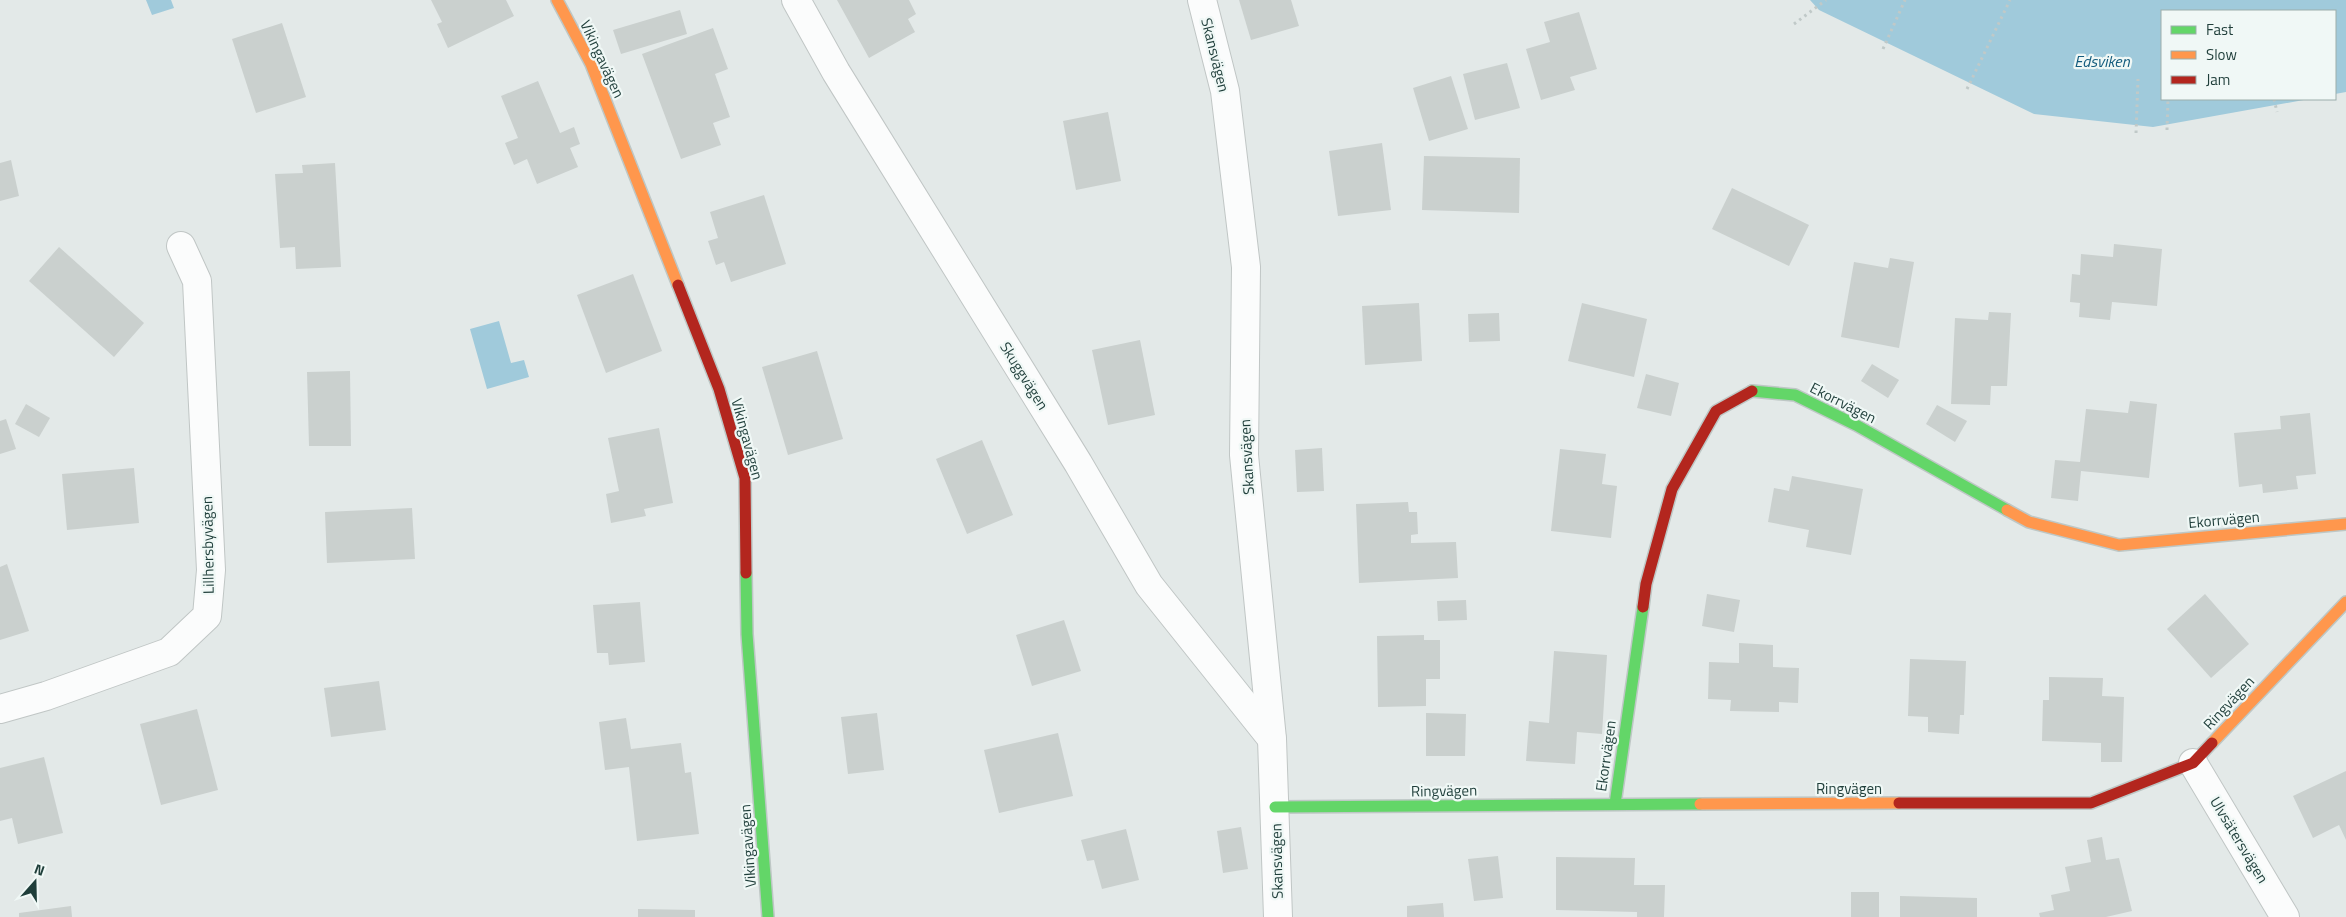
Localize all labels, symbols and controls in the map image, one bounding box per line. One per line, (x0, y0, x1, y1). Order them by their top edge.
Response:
legend (2161, 10, 2336, 100)
street label: Skansvägen (1195, 15, 1236, 94)
street label: Vikingavägen (574, 16, 631, 102)
text: Fast (2206, 18, 2234, 41)
text: Slow (2206, 43, 2237, 66)
water label: Edsviken (2074, 49, 2131, 73)
text: Jam (2206, 68, 2230, 91)
street label: Skuggvägen (994, 337, 1054, 414)
street label: Ekorrvägen (1806, 376, 1880, 429)
street label: Vikingavägen (726, 395, 769, 482)
street label: Skansvägen (1233, 419, 1260, 495)
street label: Lillhersbyvägen (195, 496, 220, 594)
street label: Ekorrvägen (2187, 505, 2261, 534)
street label: Ringvägen (2198, 671, 2260, 735)
street label: Ekorrvägen (1589, 719, 1622, 793)
street label: Ringvägen (1816, 777, 1882, 800)
street label: Ringvägen (1411, 778, 1477, 803)
street label: Ulvsätersvägen (2204, 792, 2274, 887)
street label: Vikingavägen (733, 804, 762, 889)
street label: Skansvägen (1264, 823, 1289, 899)
north arrow (10, 857, 60, 907)
text: N (31, 858, 48, 881)

